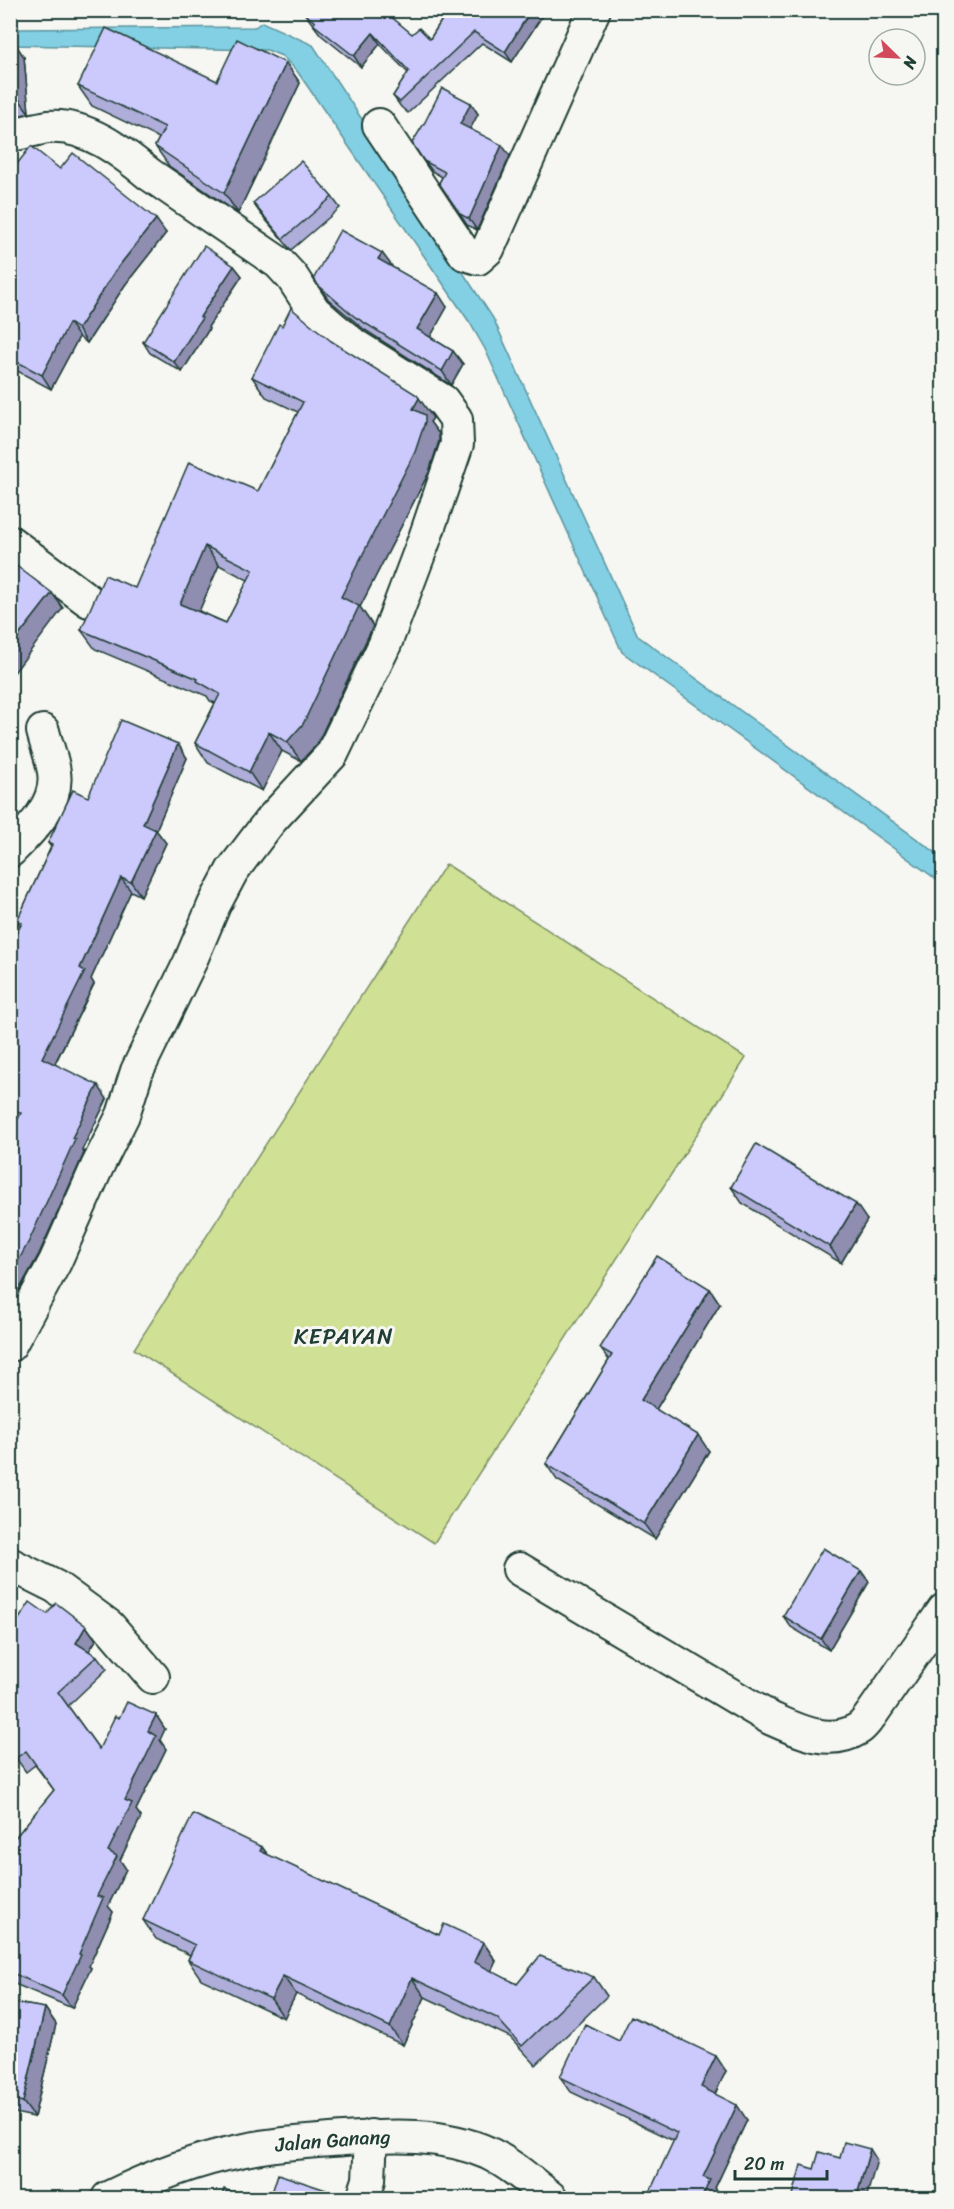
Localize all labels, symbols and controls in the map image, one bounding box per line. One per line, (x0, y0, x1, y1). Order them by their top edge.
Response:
north arrow (867, 27, 927, 87)
text: N (894, 51, 926, 75)
district label: KEPAYAN (294, 1317, 394, 1356)
street label: Jalan Ganang (272, 2119, 391, 2162)
scale bar (735, 2143, 826, 2181)
text: 20 m (744, 2148, 784, 2180)

